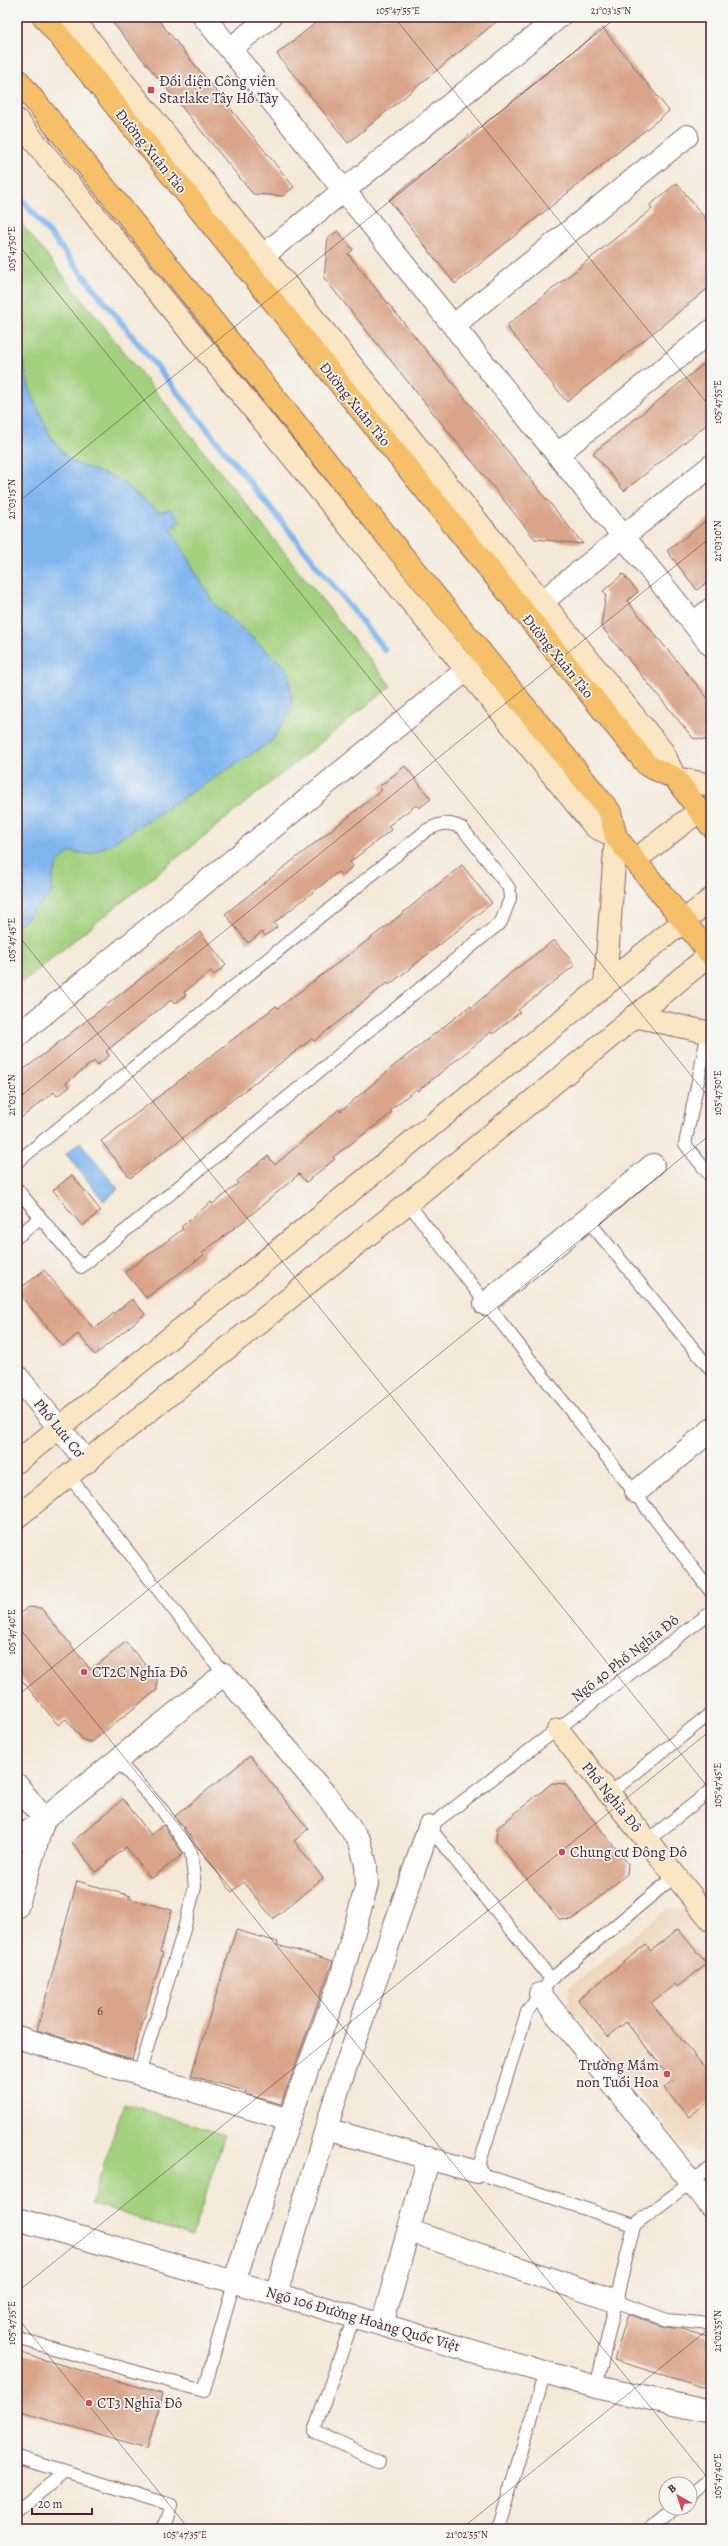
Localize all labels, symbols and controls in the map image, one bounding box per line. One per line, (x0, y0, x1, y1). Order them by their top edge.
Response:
text: 105°47'55"E (376, 4, 420, 17)
text: 21°03'15"N (591, 4, 631, 17)
place label: Đối diện Công viên Starlake Tây Hồ Tây (159, 71, 279, 108)
marker: Đối diện Công viên Starlake Tây Hồ Tây (146, 85, 156, 95)
street label: Đường Xuân Tảo (111, 105, 191, 197)
text: 105°47'50"E (5, 226, 18, 272)
street label: Đường Xuân Tảo (315, 358, 395, 450)
text: 105°47'55"E (711, 380, 724, 424)
text: 21°03'15"N (5, 479, 18, 519)
text: 21°03'10"N (711, 520, 724, 562)
street label: Đường Xuân Tảo (518, 610, 598, 702)
text: 105°47'45"E (5, 918, 18, 962)
text: 105°47'50"E (711, 1070, 724, 1116)
text: 21°03'10"N (5, 1074, 18, 1116)
street label: Phố Lưu Cơ (29, 1394, 90, 1463)
text: 105°47'40"E (5, 1609, 18, 1655)
street label: Ngõ 40 Phố Nghĩa Đô (567, 1610, 683, 1706)
place label: CT2C Nghĩa Đô (92, 1662, 187, 1682)
marker: CT2C Nghĩa Đô (79, 1667, 89, 1677)
street label: Phố Nghĩa Đô (577, 1758, 647, 1836)
text: 105°47'45"E (711, 1763, 724, 1807)
place label: Chung cư Đông Đô (570, 1842, 687, 1862)
marker: Chung cư Đông Đô (557, 1847, 567, 1857)
house number: 6 (97, 2002, 103, 2019)
place label: Trường Mầm non Tuổi Hoa (576, 2055, 660, 2092)
marker: Trường Mầm non Tuổi Hoa (662, 2069, 672, 2079)
street label: Ngõ 106 Đường Hoàng Quốc Việt (264, 2282, 462, 2356)
text: 105°47'35"E (5, 2301, 18, 2345)
text: 21°02'55"N (711, 2310, 724, 2352)
place label: CT3 Nghĩa Đô (97, 2393, 182, 2413)
marker: CT3 Nghĩa Đô (84, 2398, 94, 2408)
text: 105°47'40"E (711, 2453, 724, 2499)
north arrow (658, 2476, 698, 2516)
text: B (665, 2481, 679, 2497)
scale bar (32, 2490, 92, 2516)
text: 20 m (38, 2496, 62, 2512)
text: 105°47'35"E (163, 2528, 207, 2541)
text: 21°02'55"N (446, 2528, 488, 2541)

